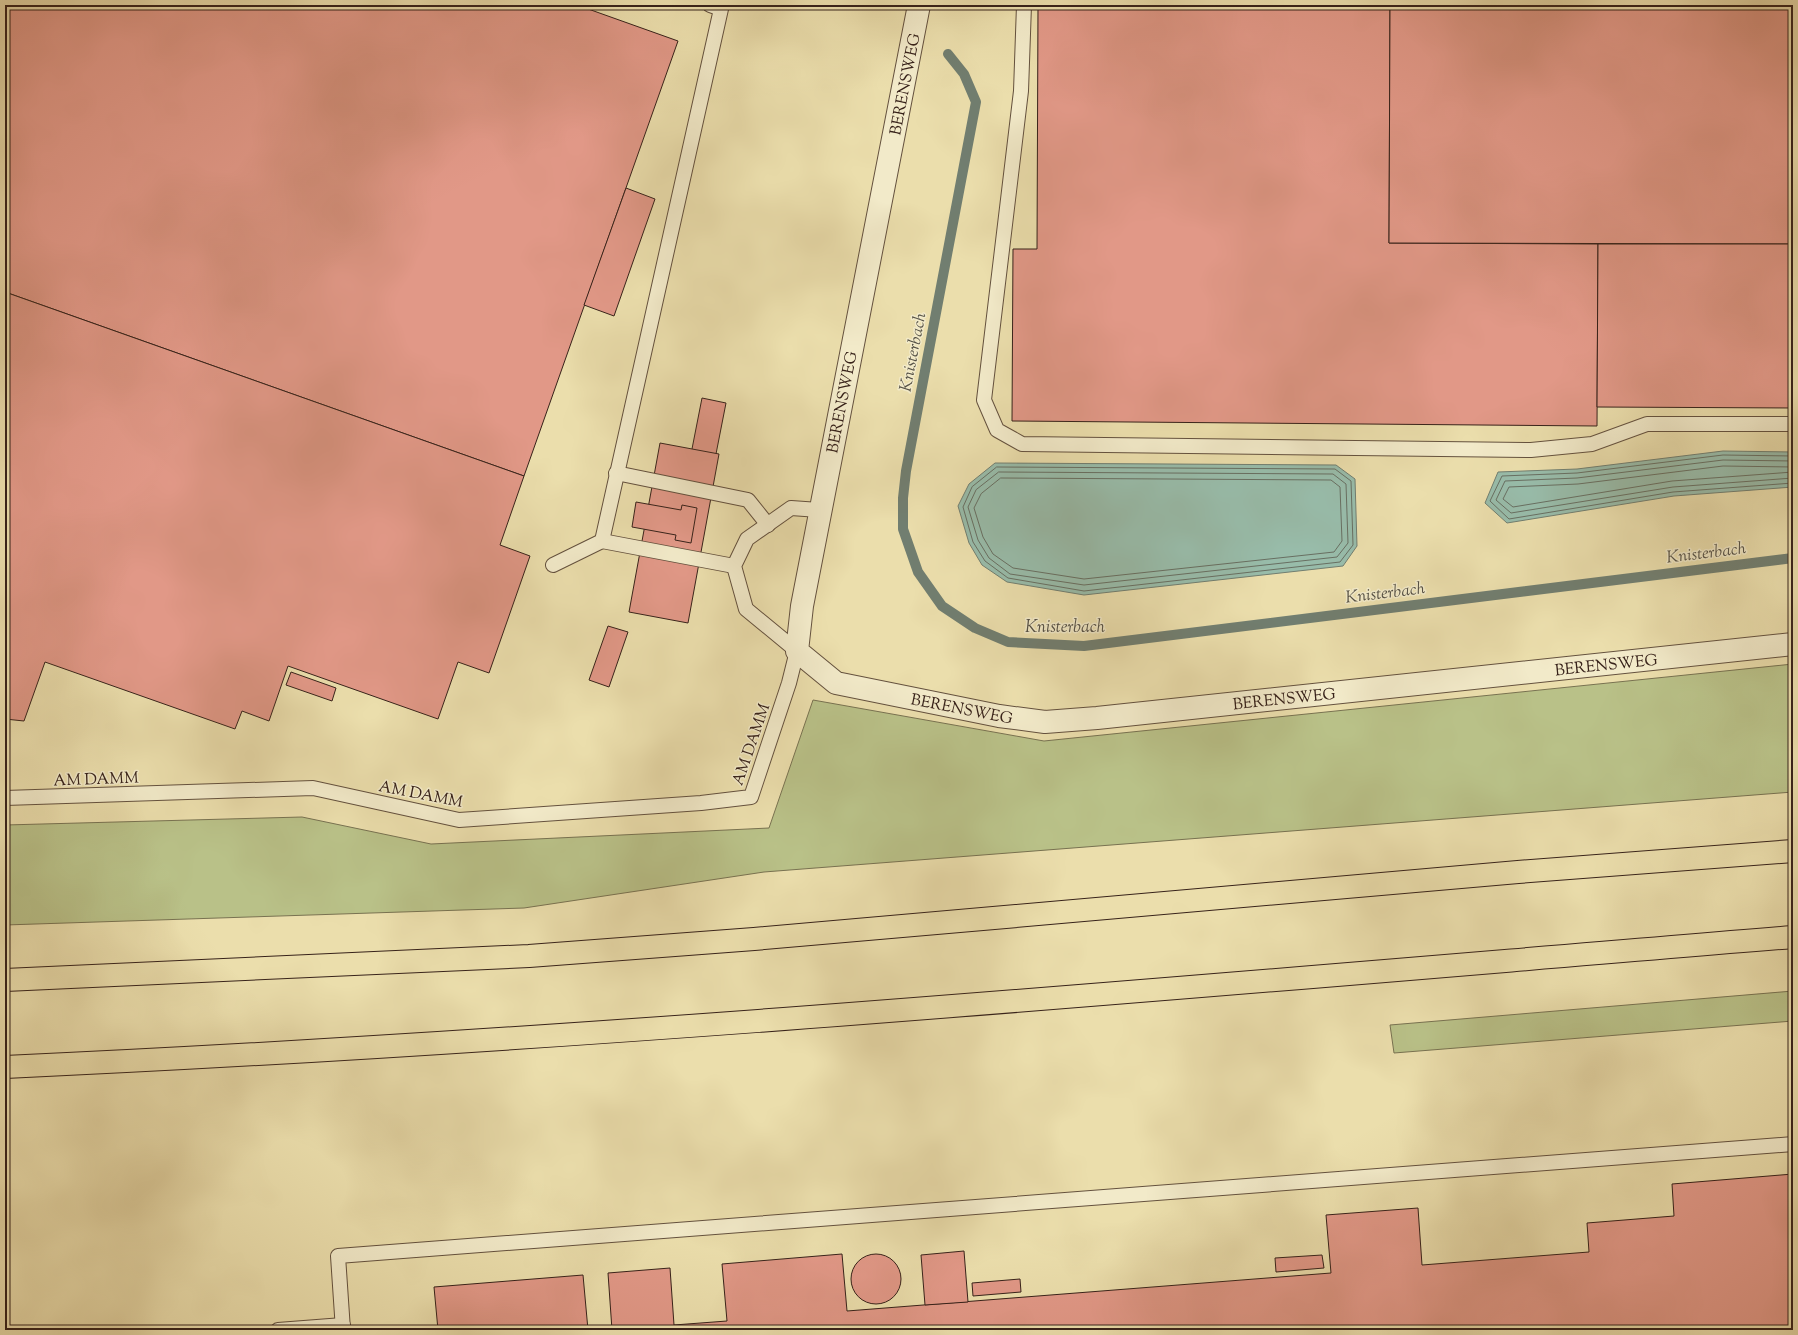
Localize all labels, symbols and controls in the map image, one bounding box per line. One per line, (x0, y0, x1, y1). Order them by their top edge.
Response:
street label: BERENSWEG (885, 31, 928, 137)
water label: Knisterbach (895, 310, 934, 394)
street label: BERENSWEG (822, 349, 865, 455)
water label: Knisterbach (1665, 537, 1748, 571)
water label: Knisterbach (1344, 577, 1427, 611)
water label: Knisterbach (1025, 616, 1106, 640)
street label: BERENSWEG (1554, 650, 1659, 683)
street label: BERENSWEG (1232, 684, 1337, 717)
street label: BERENSWEG (909, 689, 1015, 732)
street label: AM DAMM (728, 700, 777, 789)
street label: AM DAMM (53, 768, 139, 793)
street label: AM DAMM (376, 776, 465, 815)

